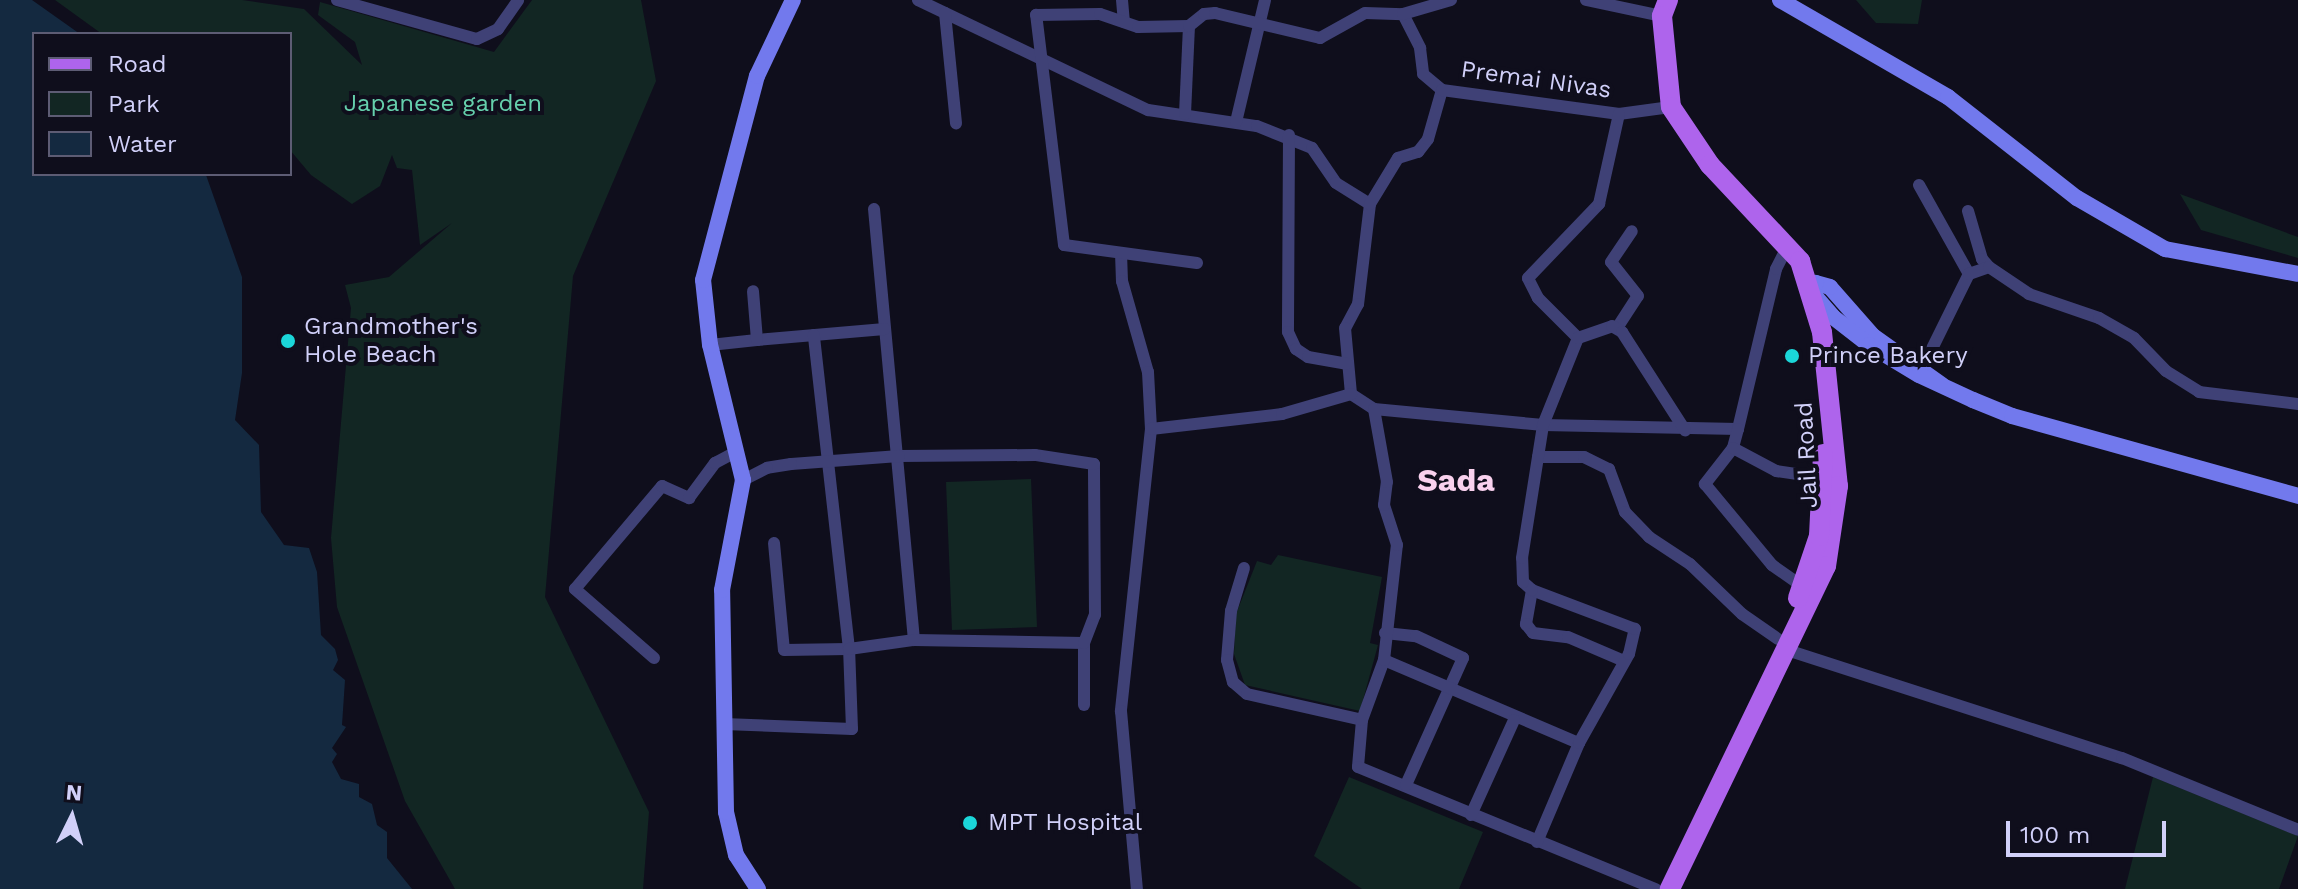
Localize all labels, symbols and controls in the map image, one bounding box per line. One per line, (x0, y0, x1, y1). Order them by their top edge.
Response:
legend (32, 32, 292, 176)
text: Road (108, 50, 167, 78)
street label: Premai Nivas (1459, 55, 1613, 105)
text: Park (108, 90, 160, 118)
park label: Japanese garden (344, 90, 542, 118)
text: Water (108, 130, 177, 158)
place label: Grandmother's Hole Beach (304, 313, 478, 369)
marker: Grandmother's Hole Beach (279, 332, 297, 350)
place label: Prince Bakery (1808, 342, 1968, 370)
marker: Prince Bakery (1783, 347, 1801, 365)
street label: Jail Road (1790, 401, 1824, 509)
district label: Sada (1417, 461, 1495, 499)
north arrow (32, 777, 112, 857)
text: N (65, 779, 83, 806)
scale bar (2010, 805, 2170, 855)
place label: MPT Hospital (988, 809, 1143, 837)
marker: MPT Hospital (959, 812, 981, 834)
text: 100 m (2020, 821, 2090, 849)

